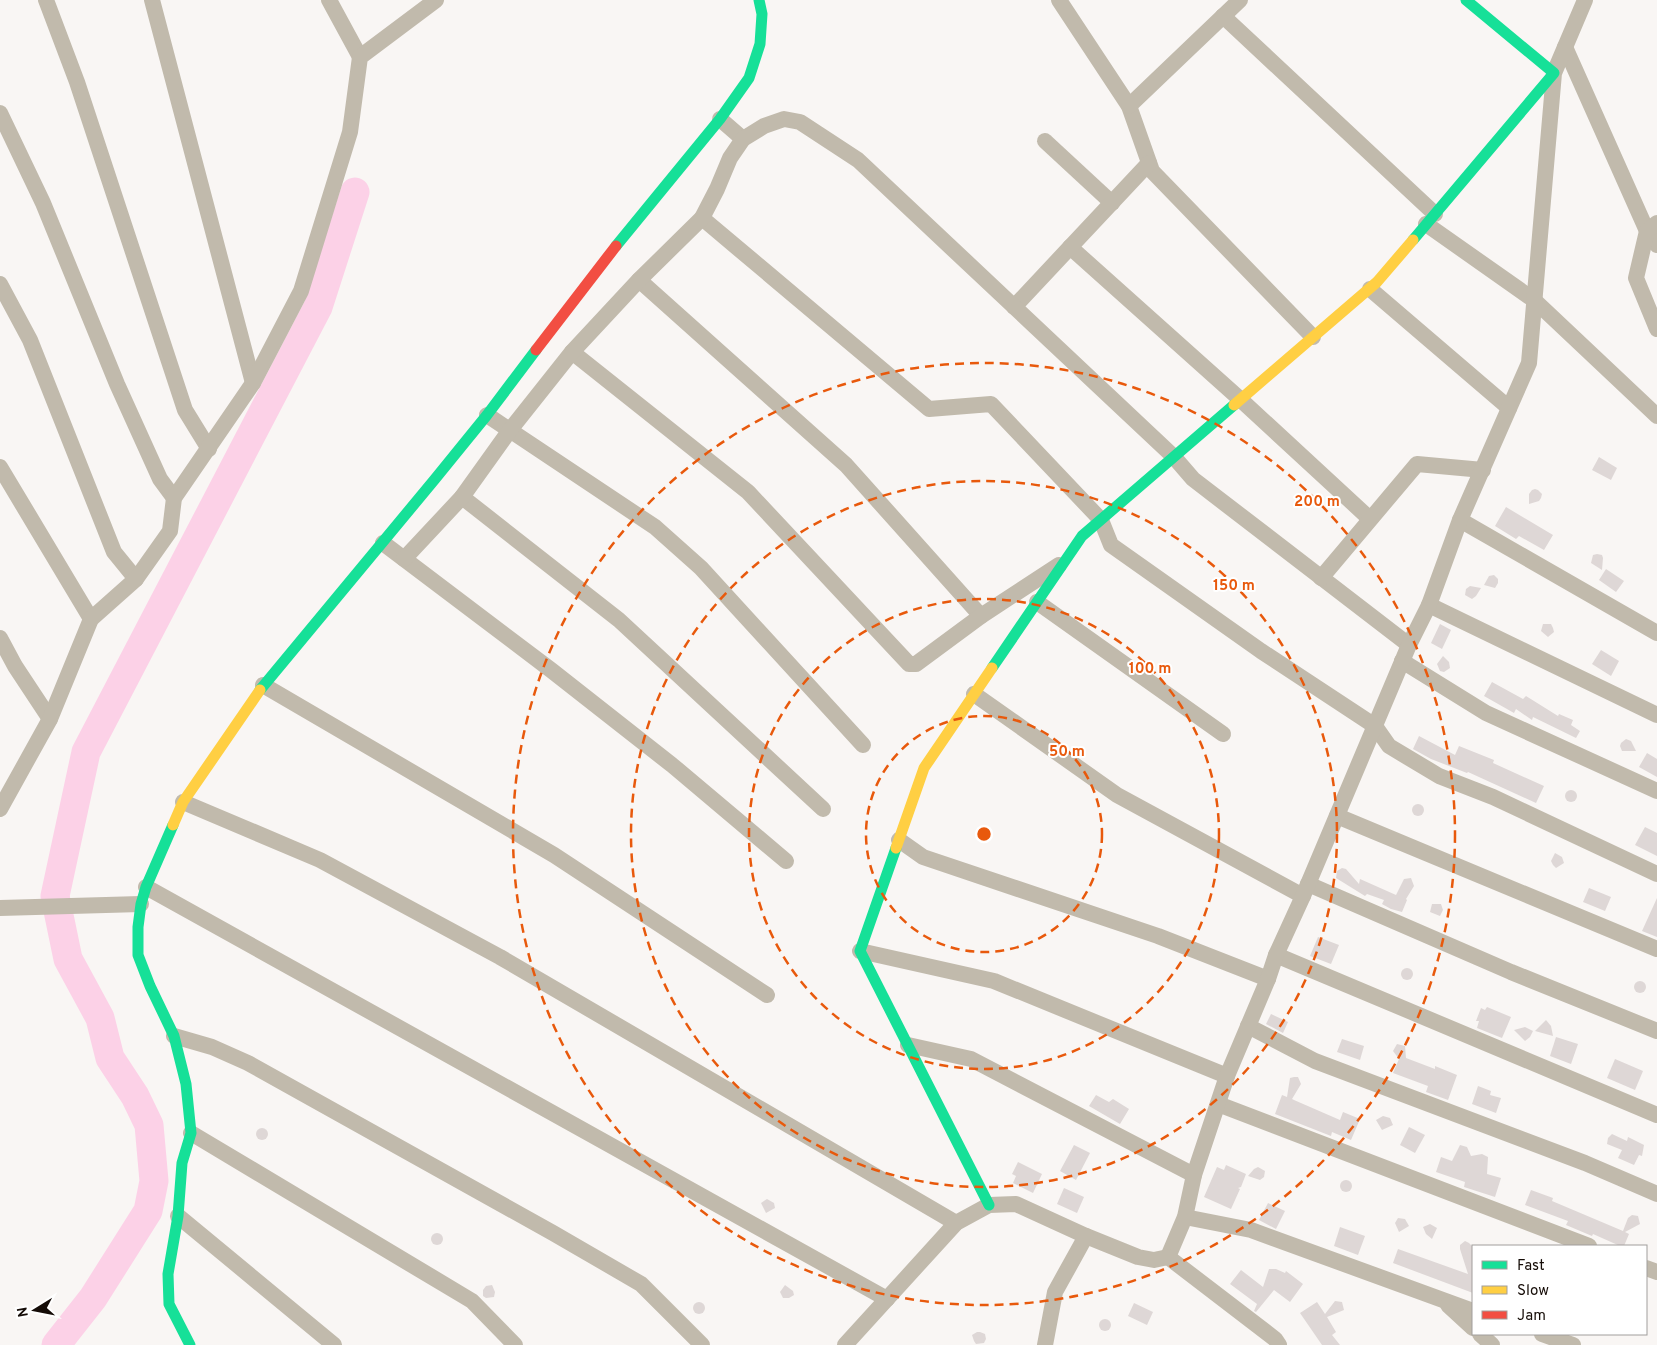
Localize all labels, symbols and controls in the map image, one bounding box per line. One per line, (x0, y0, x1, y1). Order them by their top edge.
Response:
text: 200 m (1294, 493, 1340, 512)
text: 150 m (1213, 577, 1255, 596)
text: 100 m (1129, 660, 1171, 679)
text: 50 m (1049, 743, 1085, 762)
centre of rings (975, 825, 993, 843)
legend (1472, 1245, 1647, 1335)
text: Fast (1517, 1257, 1545, 1276)
text: Slow (1517, 1282, 1549, 1301)
north arrow (10, 1285, 60, 1335)
text: N (14, 1306, 33, 1318)
text: Jam (1517, 1307, 1546, 1326)

